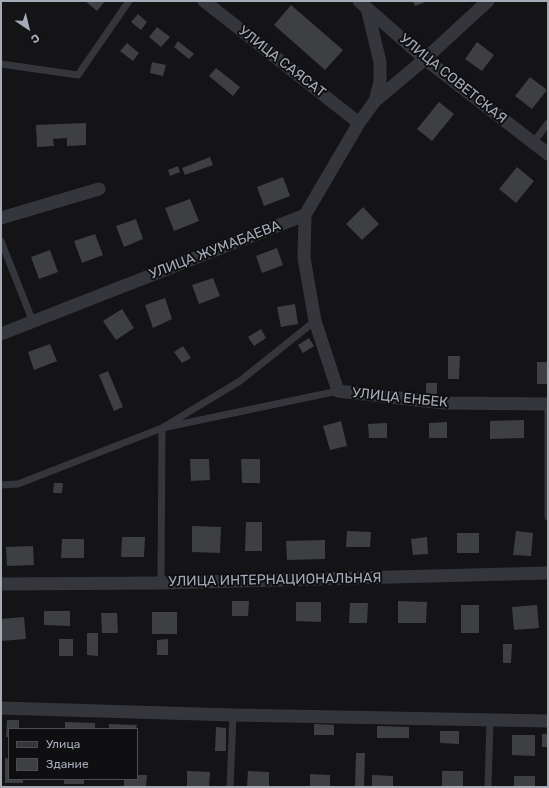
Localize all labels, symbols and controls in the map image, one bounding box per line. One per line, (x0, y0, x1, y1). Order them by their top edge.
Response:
north arrow (8, 8, 48, 48)
street label: УЛИЦА САЯСАТ (235, 23, 329, 101)
text: С (28, 31, 42, 46)
street label: УЛИЦА СОВЕТСКАЯ (396, 31, 510, 127)
street label: УЛИЦА ЖУМАБАЕВА (147, 217, 283, 283)
street label: УЛИЦА ЕНБЕК (351, 385, 449, 411)
street label: УЛИЦА ИНТЕРНАЦИОНАЛЬНАЯ (168, 570, 382, 590)
legend (8, 728, 138, 780)
text: Улица (46, 737, 80, 751)
text: Здание (46, 757, 89, 771)

